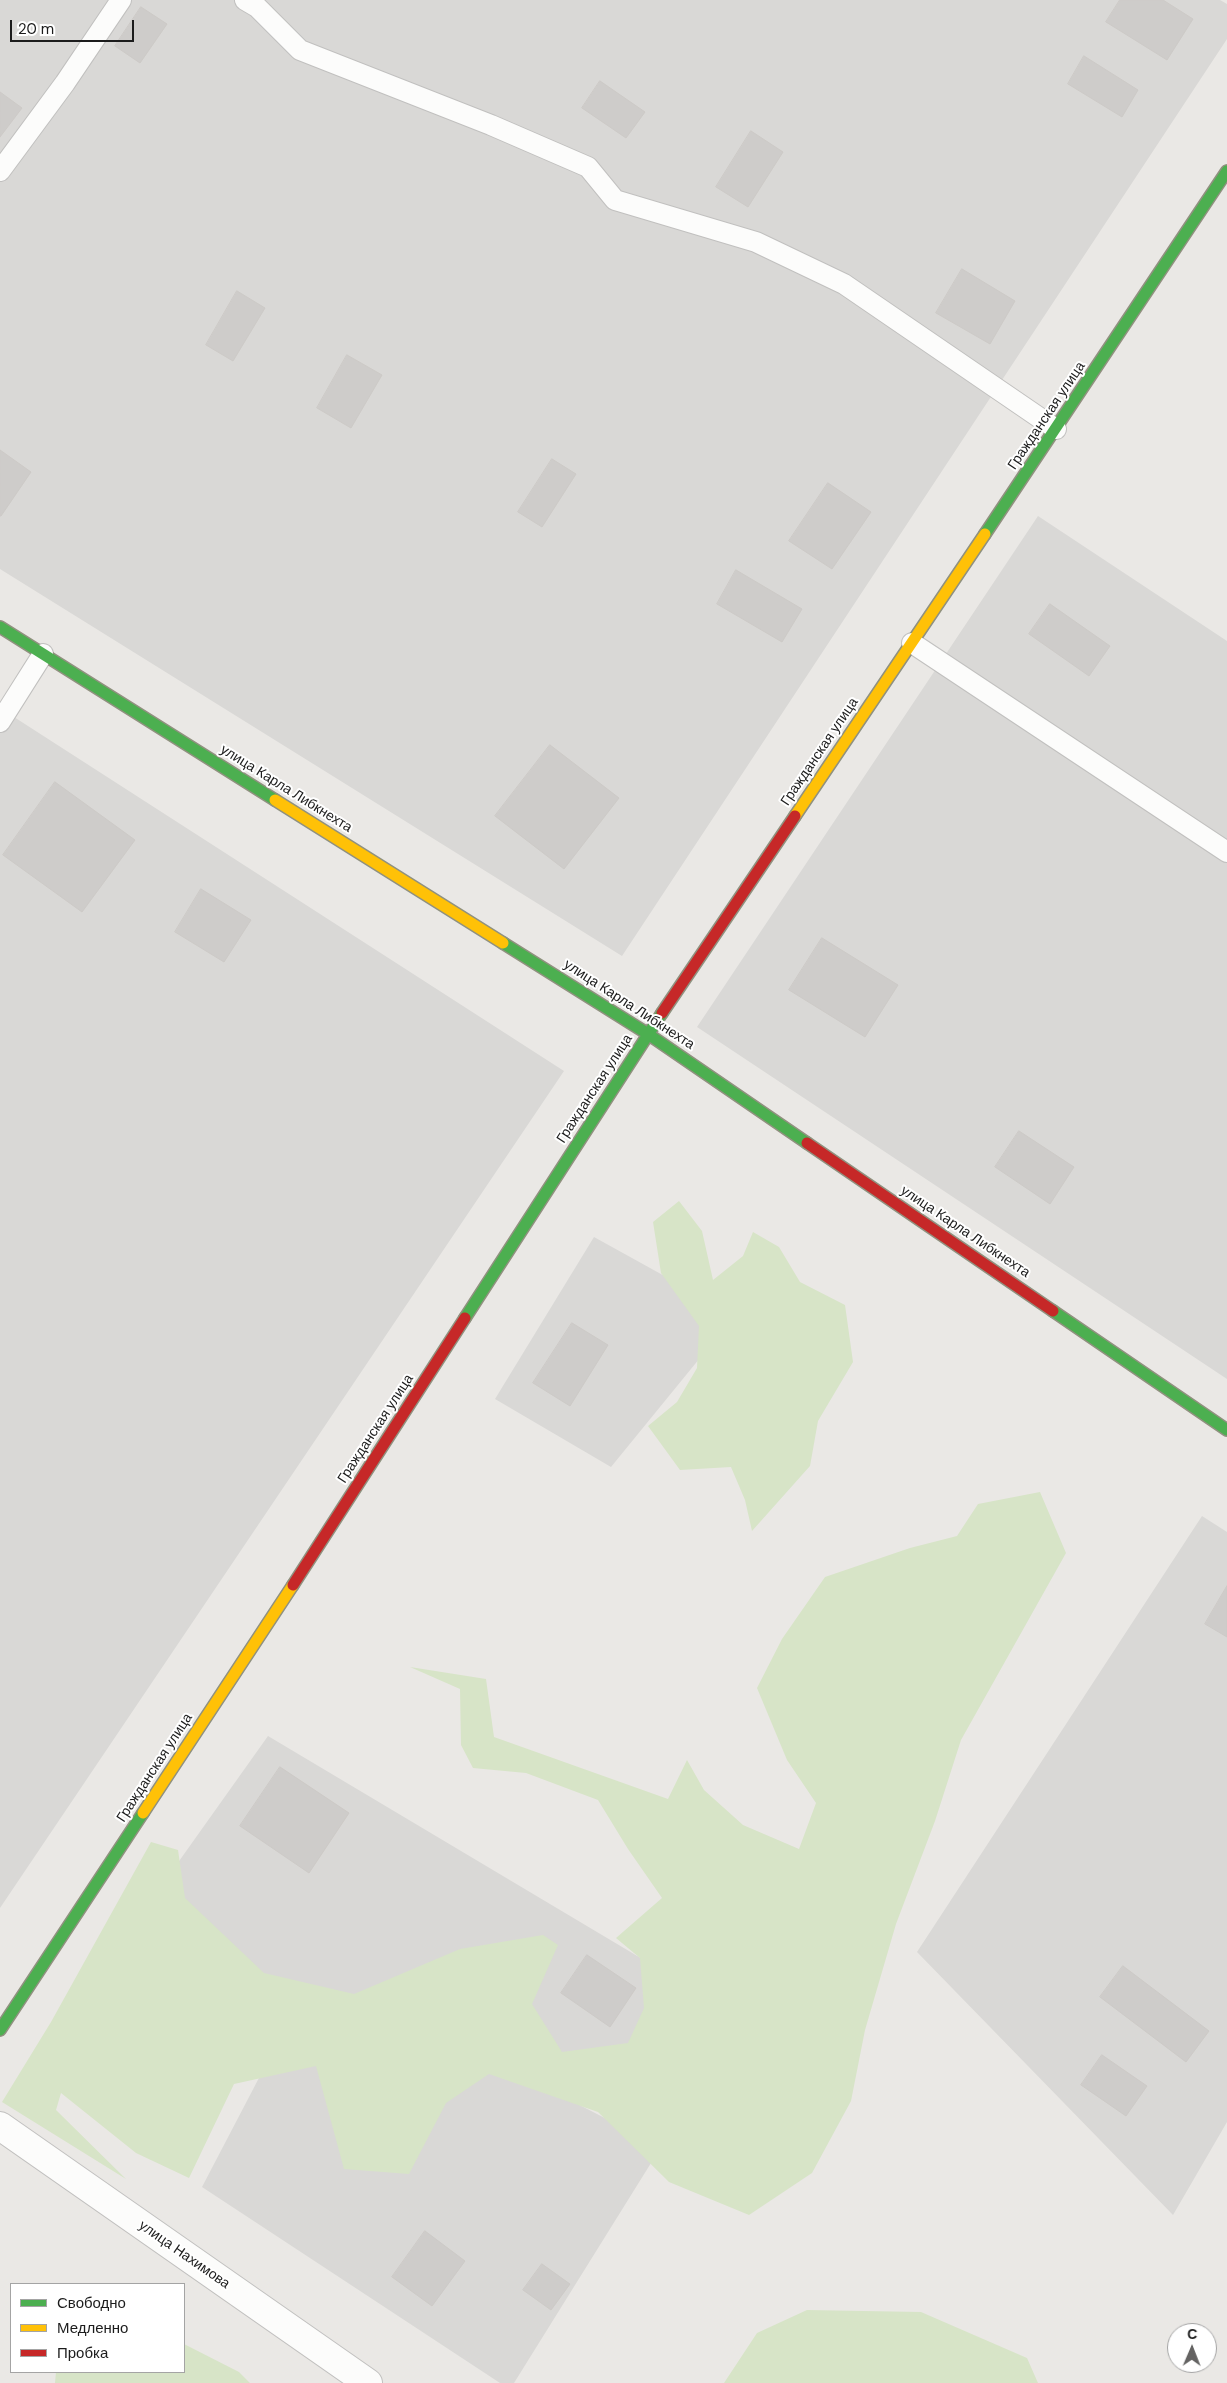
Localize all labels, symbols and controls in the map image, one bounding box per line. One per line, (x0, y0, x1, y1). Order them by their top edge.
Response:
scale bar (12, 10, 136, 42)
text: 20 m (18, 19, 54, 39)
street label: Гражданская улица (1005, 359, 1089, 473)
street label: Гражданская улица (778, 695, 862, 809)
street label: улица Карла Либкнехта (217, 742, 355, 836)
street label: улица Карла Либкнехта (561, 956, 697, 1054)
street label: Гражданская улица (554, 1031, 636, 1147)
street label: улица Карла Либкнехта (897, 1182, 1033, 1282)
street label: Гражданская улица (335, 1371, 417, 1487)
street label: Гражданская улица (114, 1710, 196, 1826)
street label: улица Нахимова (135, 2217, 233, 2293)
legend (10, 2283, 185, 2373)
text: Свободно (57, 2293, 126, 2313)
text: Медленно (57, 2318, 128, 2338)
north arrow (1167, 2323, 1217, 2373)
text: С (1187, 2325, 1197, 2343)
text: Пробка (57, 2343, 108, 2363)

